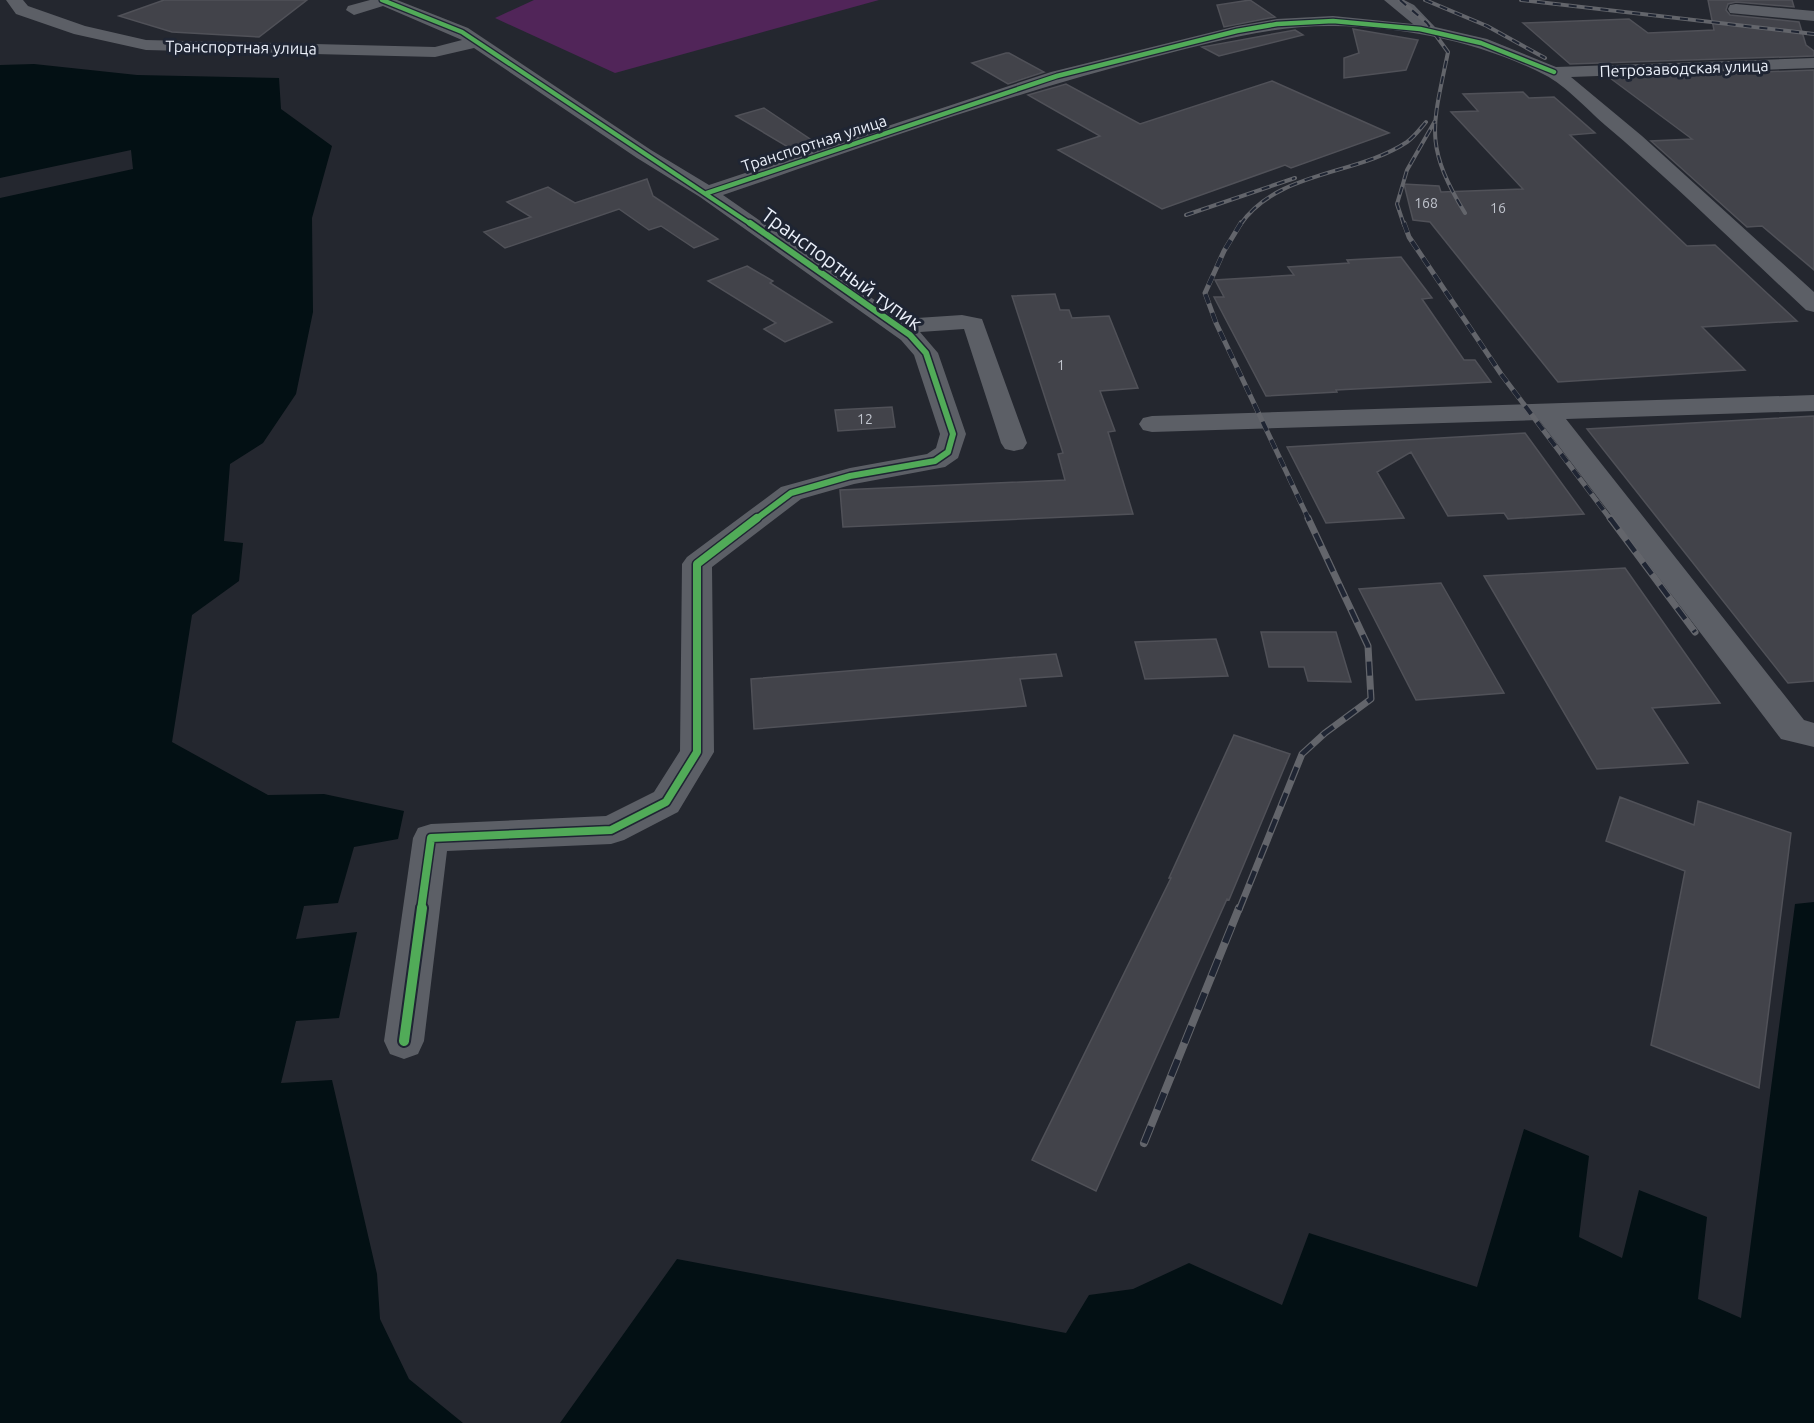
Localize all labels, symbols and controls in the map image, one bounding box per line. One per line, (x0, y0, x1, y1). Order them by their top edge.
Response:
street label: Транспортная улица (165, 37, 317, 57)
street label: Петрозаводская улица (1599, 56, 1769, 80)
street label: Транспортная улица (739, 111, 889, 175)
house number: 168 (1414, 195, 1438, 211)
house number: 16 (1490, 200, 1506, 216)
street label: Транспортный тупик (758, 203, 927, 335)
house number: 1 (1057, 357, 1065, 373)
house number: 12 (857, 411, 873, 427)

